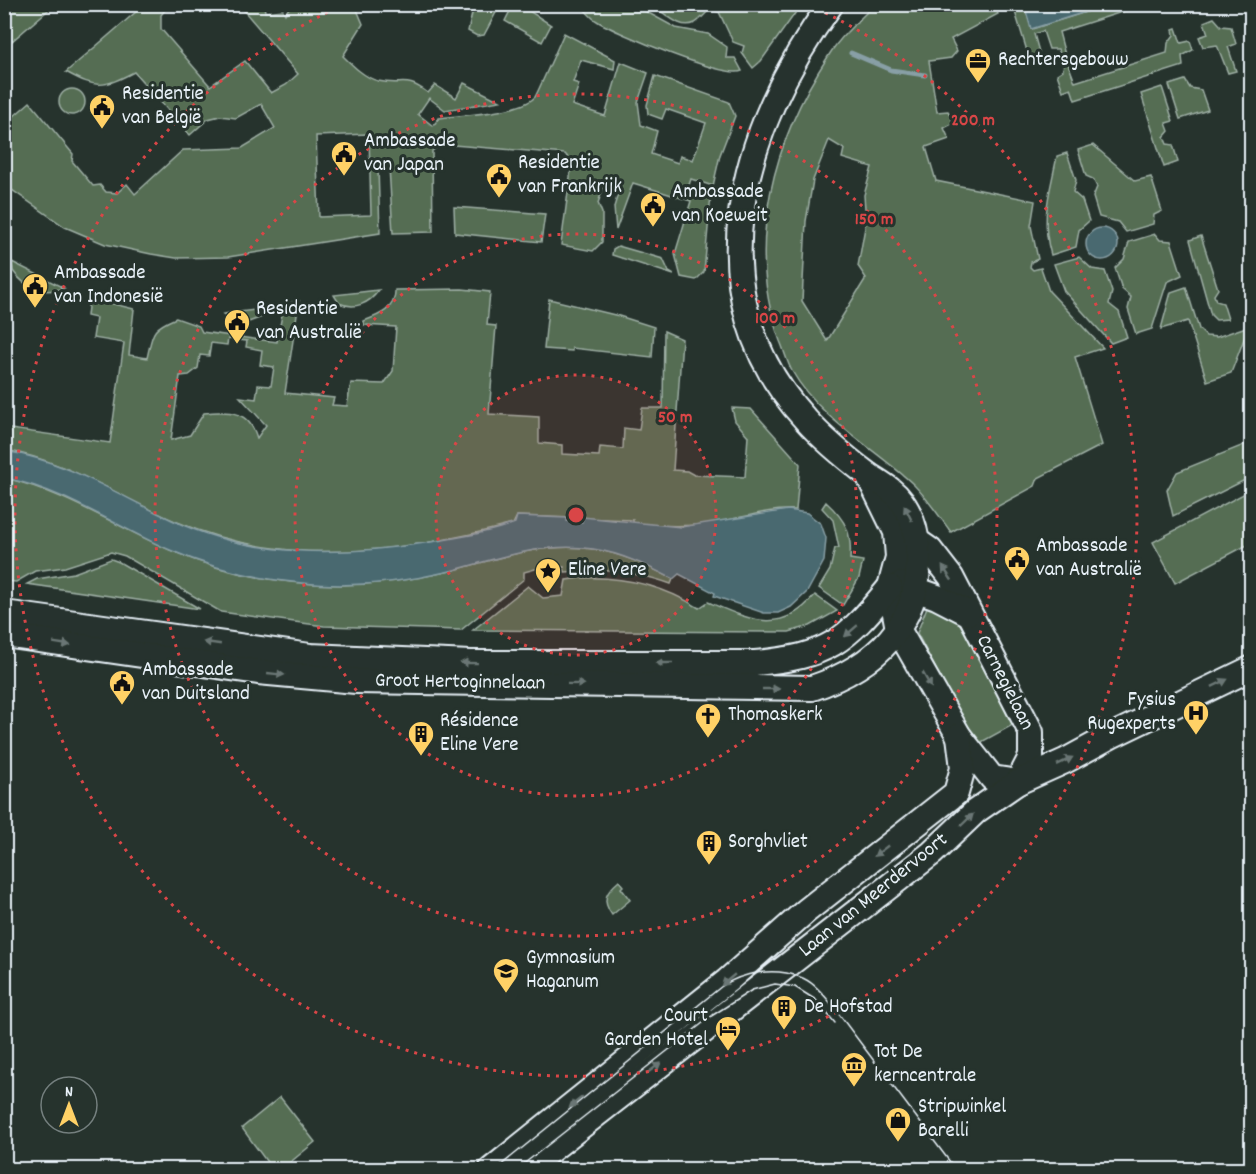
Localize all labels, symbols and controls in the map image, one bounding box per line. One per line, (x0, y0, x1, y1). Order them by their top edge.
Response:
office icon: Rechtersgebouw (963, 46, 993, 84)
place label: Rechtersgebouw (998, 46, 1129, 76)
place label: Residentie van België (122, 80, 204, 134)
public building icon: Residentie van België (87, 92, 117, 130)
text: 200 m (951, 109, 995, 134)
place label: Ambassade van Japan (364, 127, 455, 181)
public building icon: Ambassade van Japan (329, 139, 359, 177)
place label: Residentie van Frankrijk (518, 149, 622, 203)
public building icon: Residentie van Frankrijk (484, 161, 514, 199)
place label: Ambassade van Koeweit (672, 178, 768, 232)
public building icon: Ambassade van Koeweit (638, 190, 668, 228)
text: 150 m (855, 208, 893, 233)
place label: Ambassade van Indonesië (54, 259, 163, 313)
public building icon: Ambassade van Indonesië (20, 271, 50, 309)
place label: Residentie van Australië (256, 295, 362, 349)
public building icon: Residentie van Australië (222, 307, 252, 345)
text: 100 m (755, 307, 795, 332)
text: 50 m (658, 406, 692, 431)
centre of rings (566, 505, 586, 525)
one-way arrow (904, 505, 913, 522)
place label: Ambassade van Australië (1036, 532, 1142, 586)
public building icon: Ambassade van Australië (1002, 544, 1032, 582)
place icon: Eline Vere (533, 556, 563, 594)
place label: Eline Vere (568, 556, 647, 586)
one-way arrow (941, 566, 953, 582)
one-way arrow (844, 624, 859, 637)
street label: Carnegielaan (967, 630, 1041, 736)
one-way arrow (203, 638, 222, 647)
one-way arrow (53, 639, 72, 648)
place label: Ambassade van Duitsland (142, 656, 250, 710)
one-way arrow (460, 658, 479, 667)
one-way arrow (655, 658, 674, 668)
street label: Groot Hertoginnelaan (374, 667, 546, 699)
public building icon: Ambassade van Duitsland (107, 668, 137, 706)
one-way arrow (267, 669, 286, 679)
one-way arrow (921, 672, 932, 688)
one-way arrow (1212, 679, 1229, 688)
one-way arrow (566, 680, 585, 689)
one-way arrow (761, 684, 780, 694)
place label: Fysius Rugexperts (1087, 686, 1176, 740)
hospital icon: Fysius Rugexperts (1181, 698, 1211, 736)
church icon: Thomaskerk (693, 701, 723, 739)
place label: Thomaskerk (728, 701, 823, 731)
place label: Résidence Eline Vere (440, 707, 519, 761)
building icon: Résidence Eline Vere (406, 719, 436, 757)
one-way arrow (1057, 756, 1074, 765)
one-way arrow (960, 813, 974, 827)
street label: Laan van Meerdervoort (793, 826, 955, 966)
building icon: Sorghvliet (694, 828, 724, 866)
place label: Sorghvliet (728, 828, 808, 858)
one-way arrow (873, 845, 889, 858)
place label: Gymnasium Haganum (526, 944, 615, 998)
school or university icon: Gymnasium Haganum (491, 956, 521, 994)
one-way arrow (721, 973, 736, 986)
building icon: De Hofstad (769, 993, 799, 1031)
place label: De Hofstad (804, 993, 893, 1023)
place label: Court Garden Hotel (604, 1002, 708, 1056)
hotel icon: Court Garden Hotel (713, 1014, 743, 1052)
place label: Tot De kerncentrale (874, 1038, 976, 1092)
museum icon: Tot De kerncentrale (839, 1050, 869, 1088)
one-way arrow (646, 1063, 661, 1075)
north arrow (39, 1075, 99, 1135)
text: N (65, 1081, 73, 1104)
place label: Stripwinkel Barelli (918, 1093, 1006, 1147)
one-way arrow (568, 1095, 583, 1107)
shop icon: Stripwinkel Barelli (883, 1105, 913, 1143)

